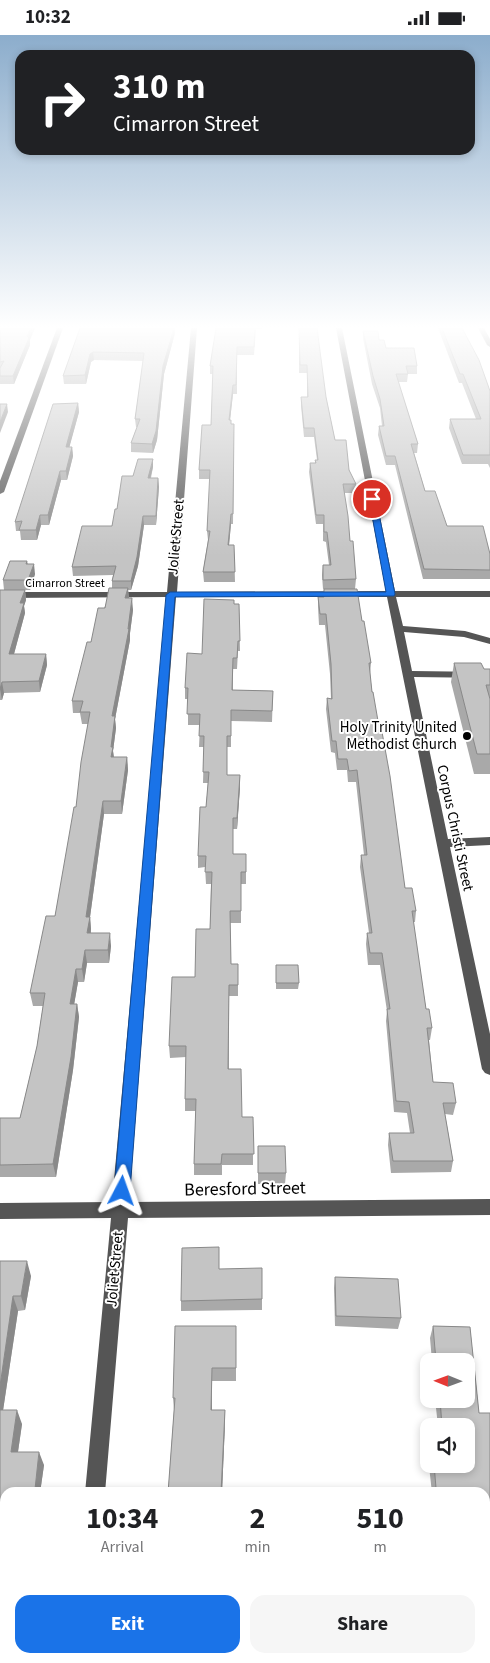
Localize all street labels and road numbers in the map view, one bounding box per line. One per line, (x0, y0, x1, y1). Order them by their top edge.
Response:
street label: Joliet Street (162, 498, 190, 576)
street label: Cimarron Street (25, 575, 105, 592)
street label: Corpus Christi Street (431, 763, 479, 893)
street label: Beresford Street (184, 1175, 306, 1203)
street label: Joliet Street (101, 1230, 129, 1308)

